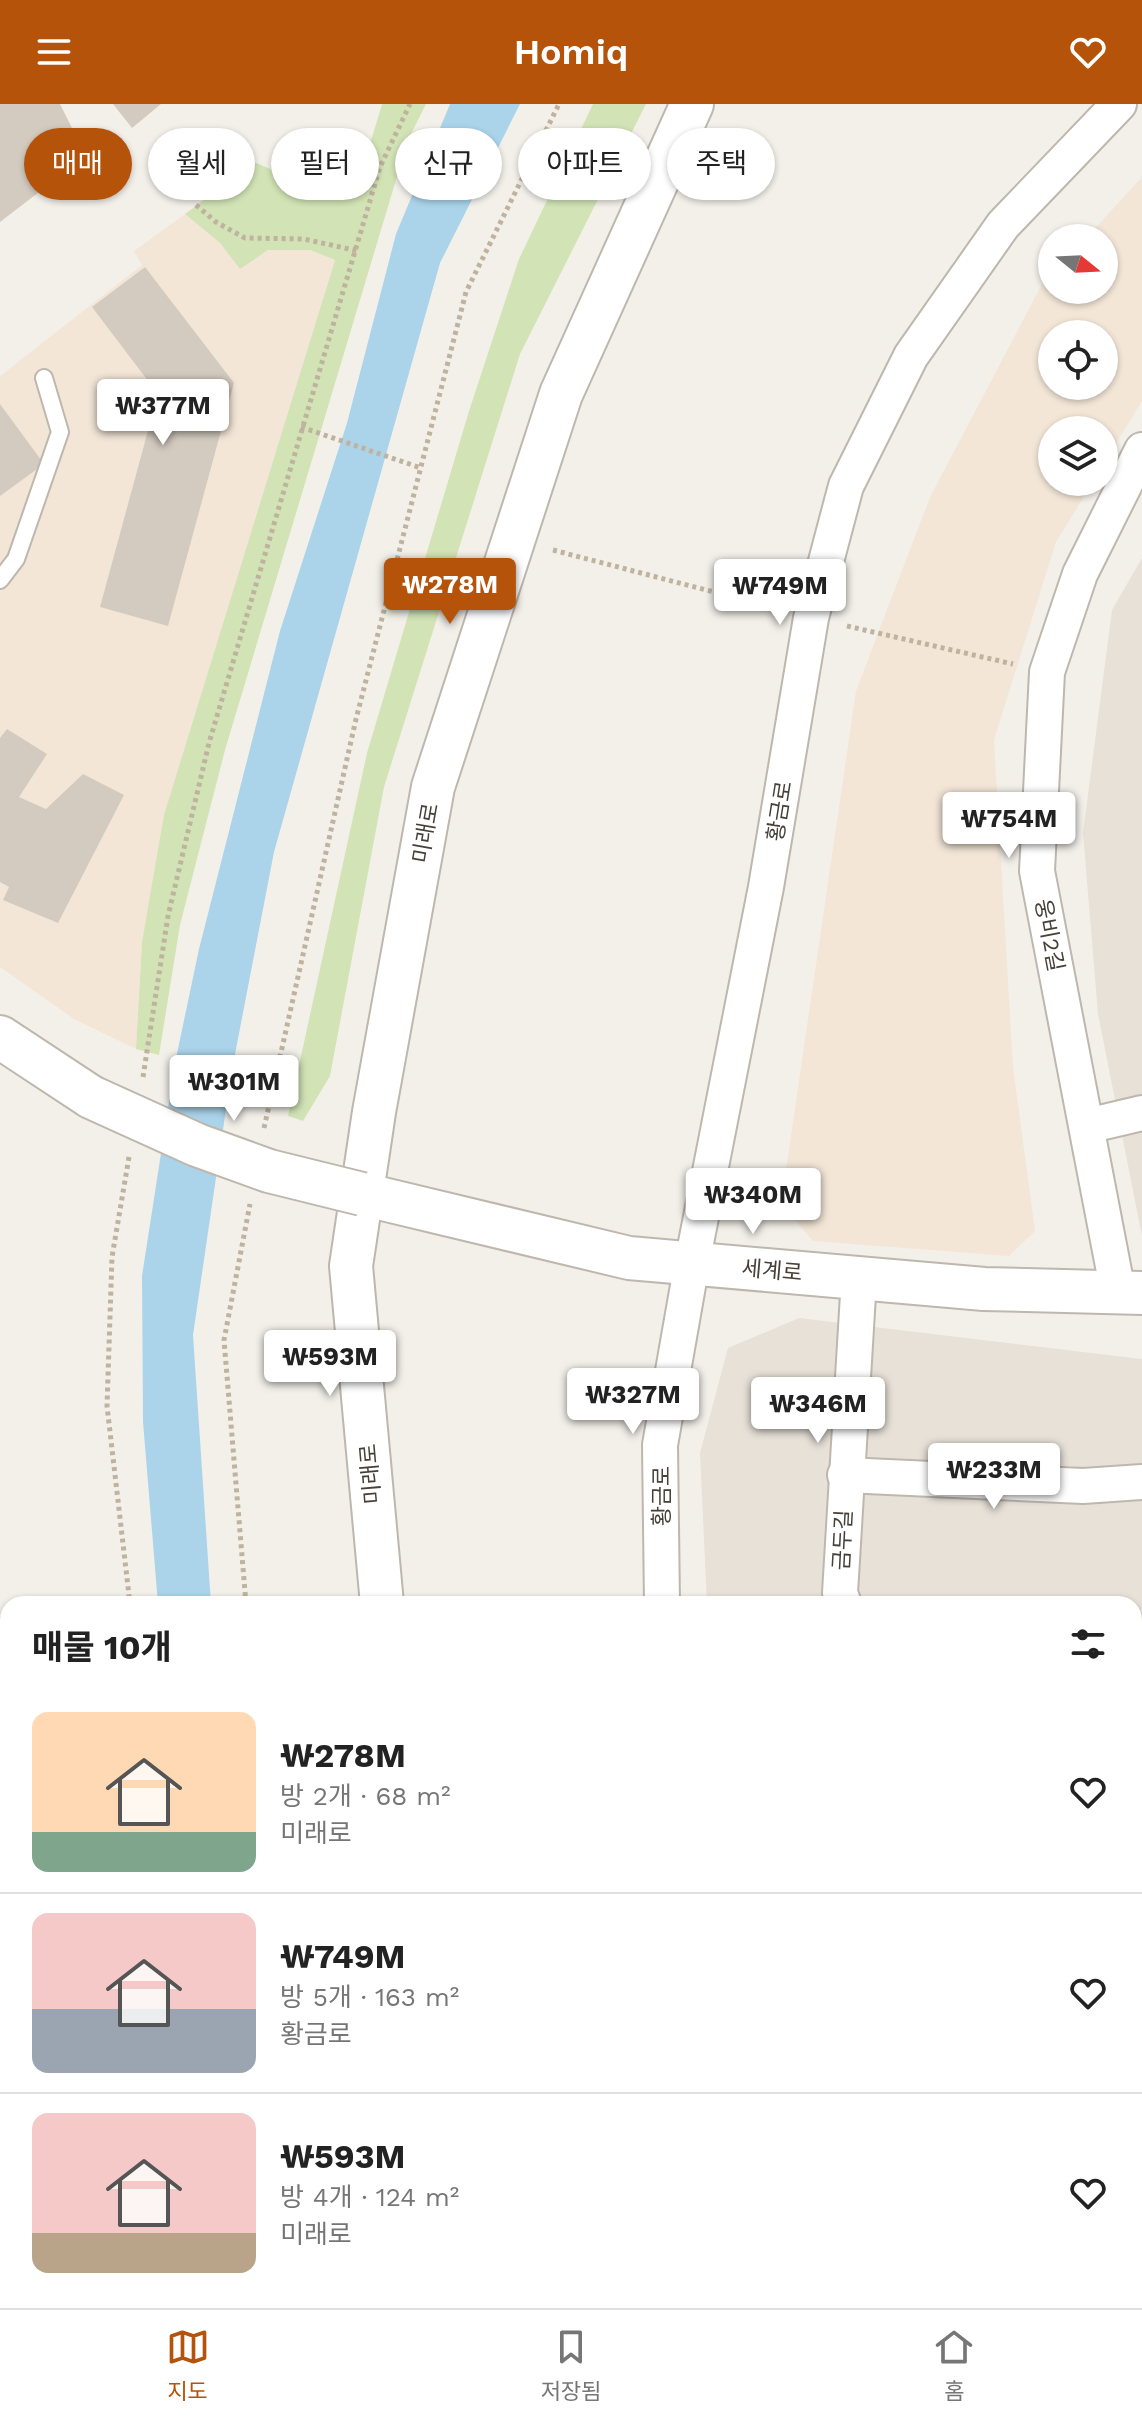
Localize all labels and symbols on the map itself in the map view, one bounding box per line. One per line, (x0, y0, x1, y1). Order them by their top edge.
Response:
north arrow (1038, 224, 1118, 304)
pin: ₩377M (107, 379, 219, 447)
pin: ₩278M (394, 558, 506, 626)
pin: ₩749M (724, 559, 836, 627)
street label: 황금로 (762, 779, 797, 843)
pin: ₩754M (953, 792, 1065, 860)
street label: 미래로 (408, 801, 443, 865)
street label: 웅비2길 (1030, 897, 1069, 974)
pin: ₩301M (178, 1055, 290, 1123)
pin: ₩340M (697, 1168, 809, 1236)
street label: 세계로 (741, 1255, 803, 1286)
pin: ₩593M (274, 1330, 386, 1398)
pin: ₩327M (577, 1368, 689, 1436)
pin: ₩346M (762, 1377, 874, 1445)
street label: 미래로 (355, 1443, 386, 1505)
pin: ₩233M (938, 1443, 1050, 1511)
street label: 황금로 (649, 1466, 674, 1526)
street label: 금두길 (828, 1509, 857, 1571)

